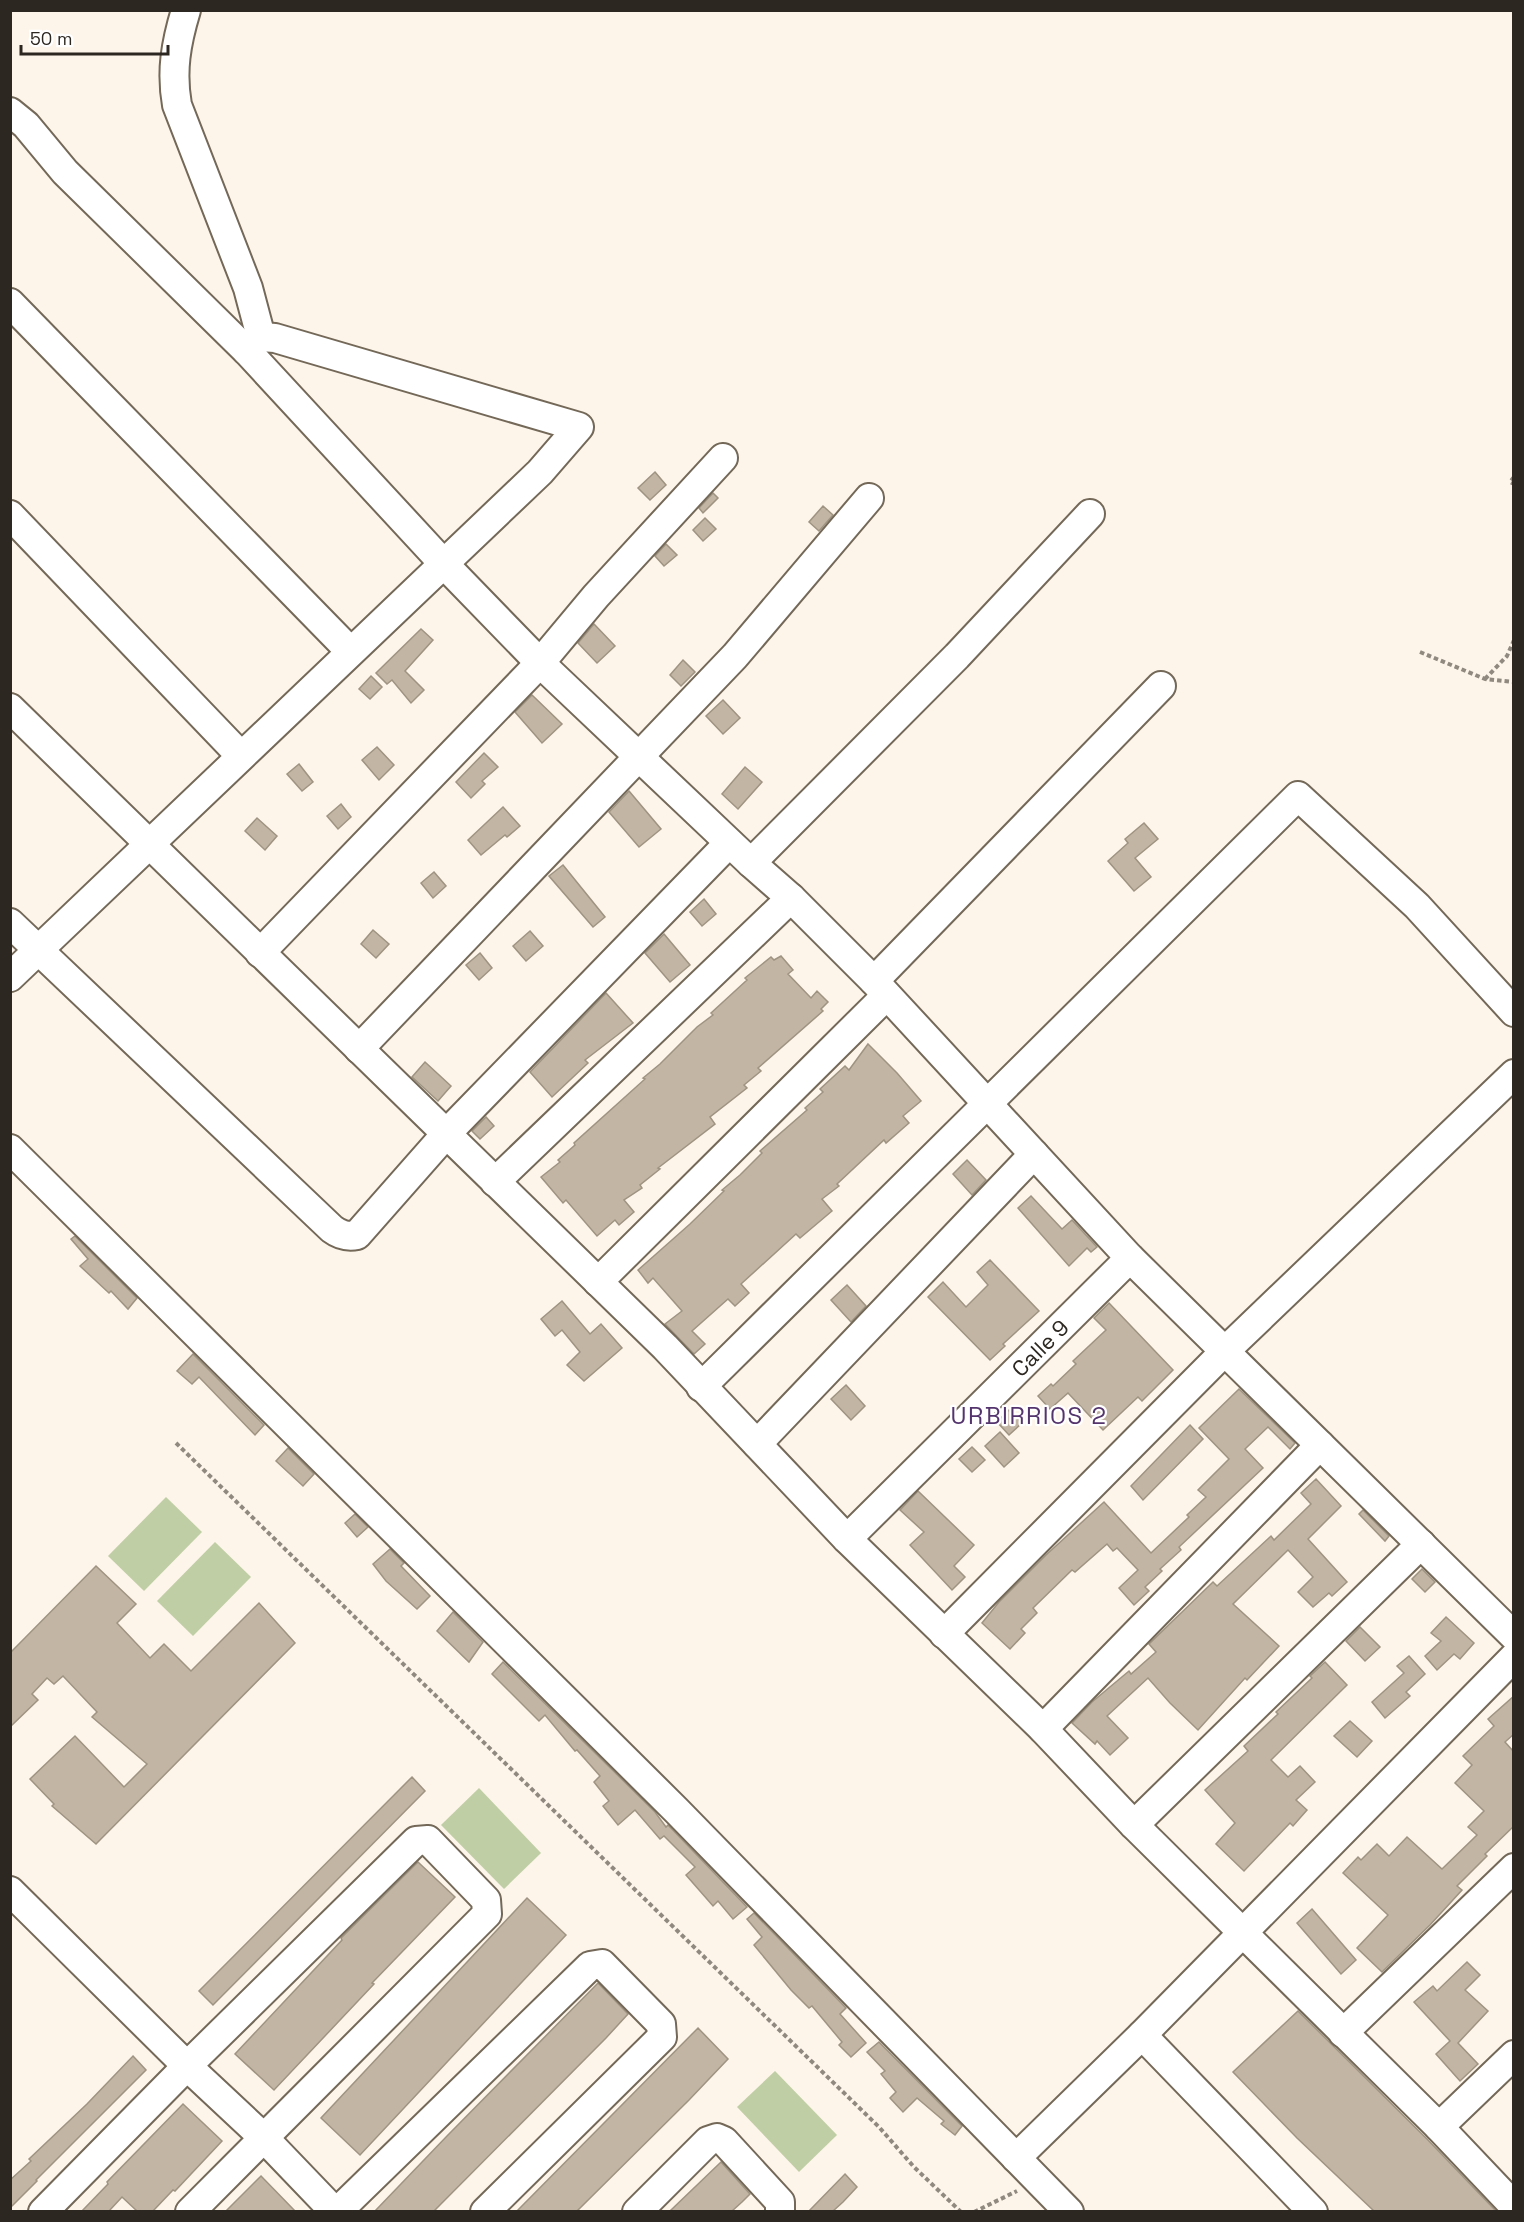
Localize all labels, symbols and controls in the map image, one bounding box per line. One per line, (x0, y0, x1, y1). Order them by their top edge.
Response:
scale bar (21, 18, 168, 56)
text: 50 m (30, 27, 72, 50)
street label: Calle 9 (1005, 1313, 1075, 1383)
district label: URBIRRIOS 2 (951, 1400, 1107, 1431)

